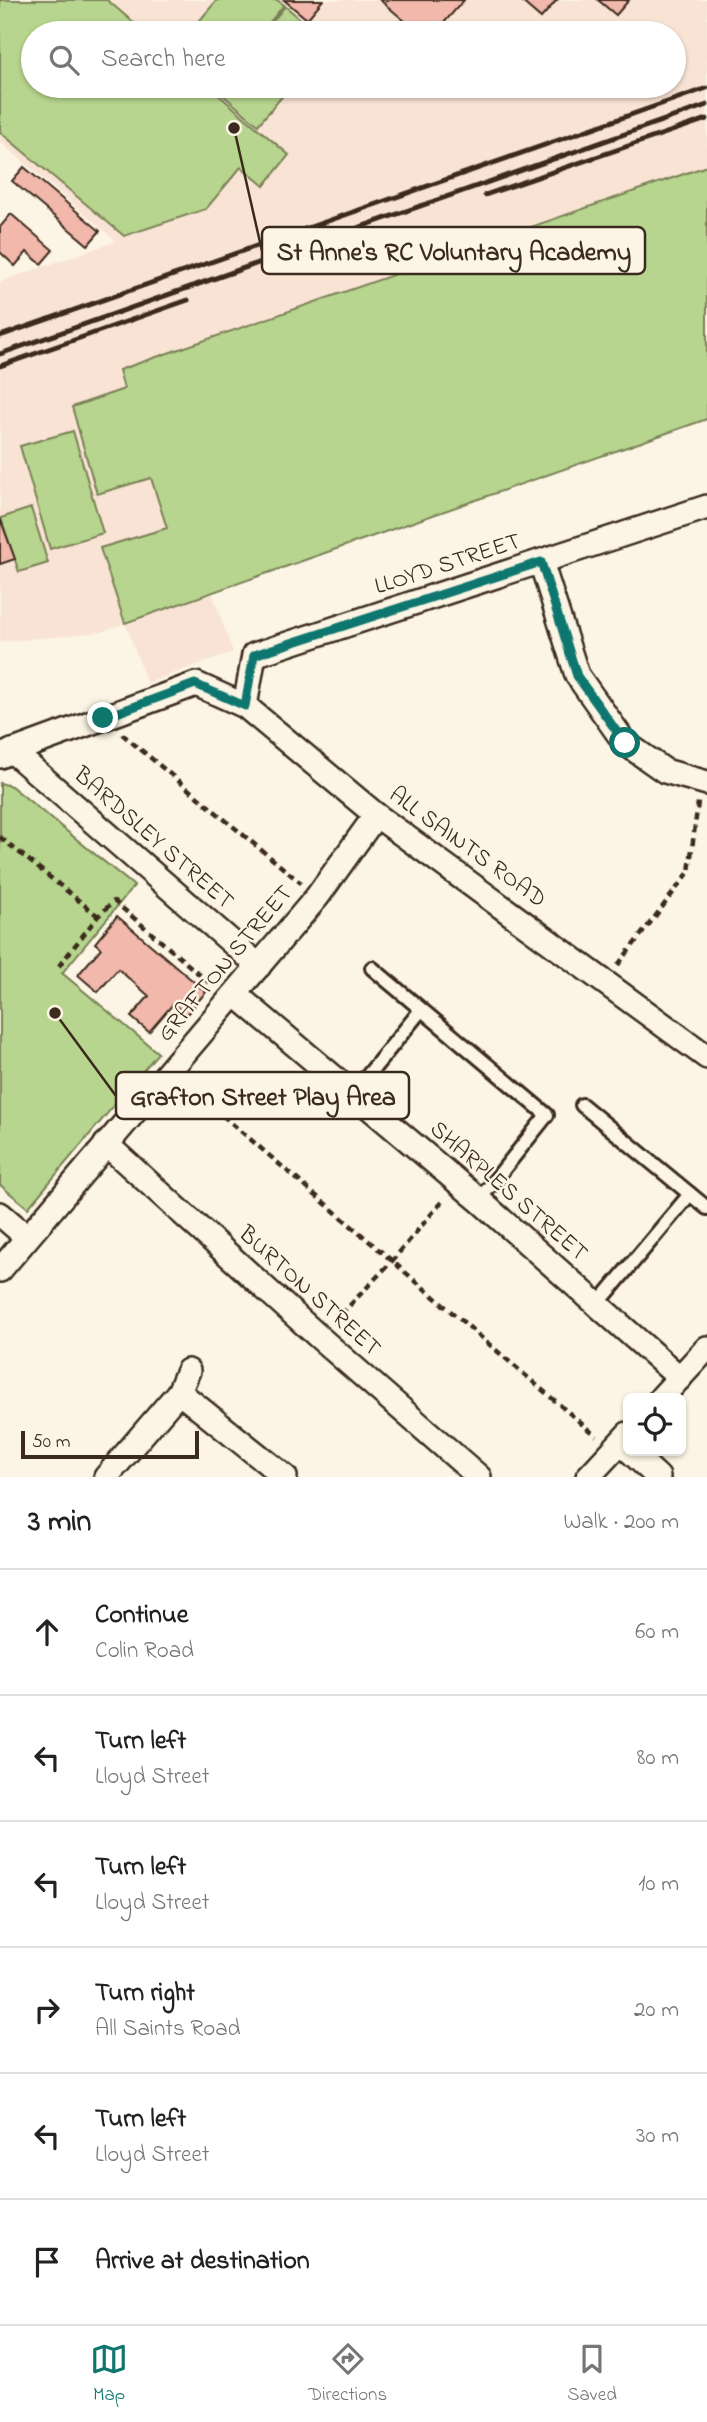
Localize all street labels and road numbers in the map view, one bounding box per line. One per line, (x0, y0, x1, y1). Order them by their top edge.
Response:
street label: LLOYD STREET (370, 525, 526, 605)
street label: BARDSLEY STREET (64, 759, 241, 919)
street label: ALL SAINTS ROAD (381, 779, 553, 917)
street label: GRAFTON STREET (150, 878, 302, 1050)
street label: SHARPLES STREET (421, 1113, 595, 1271)
street label: BURTON STREET (229, 1218, 388, 1366)

